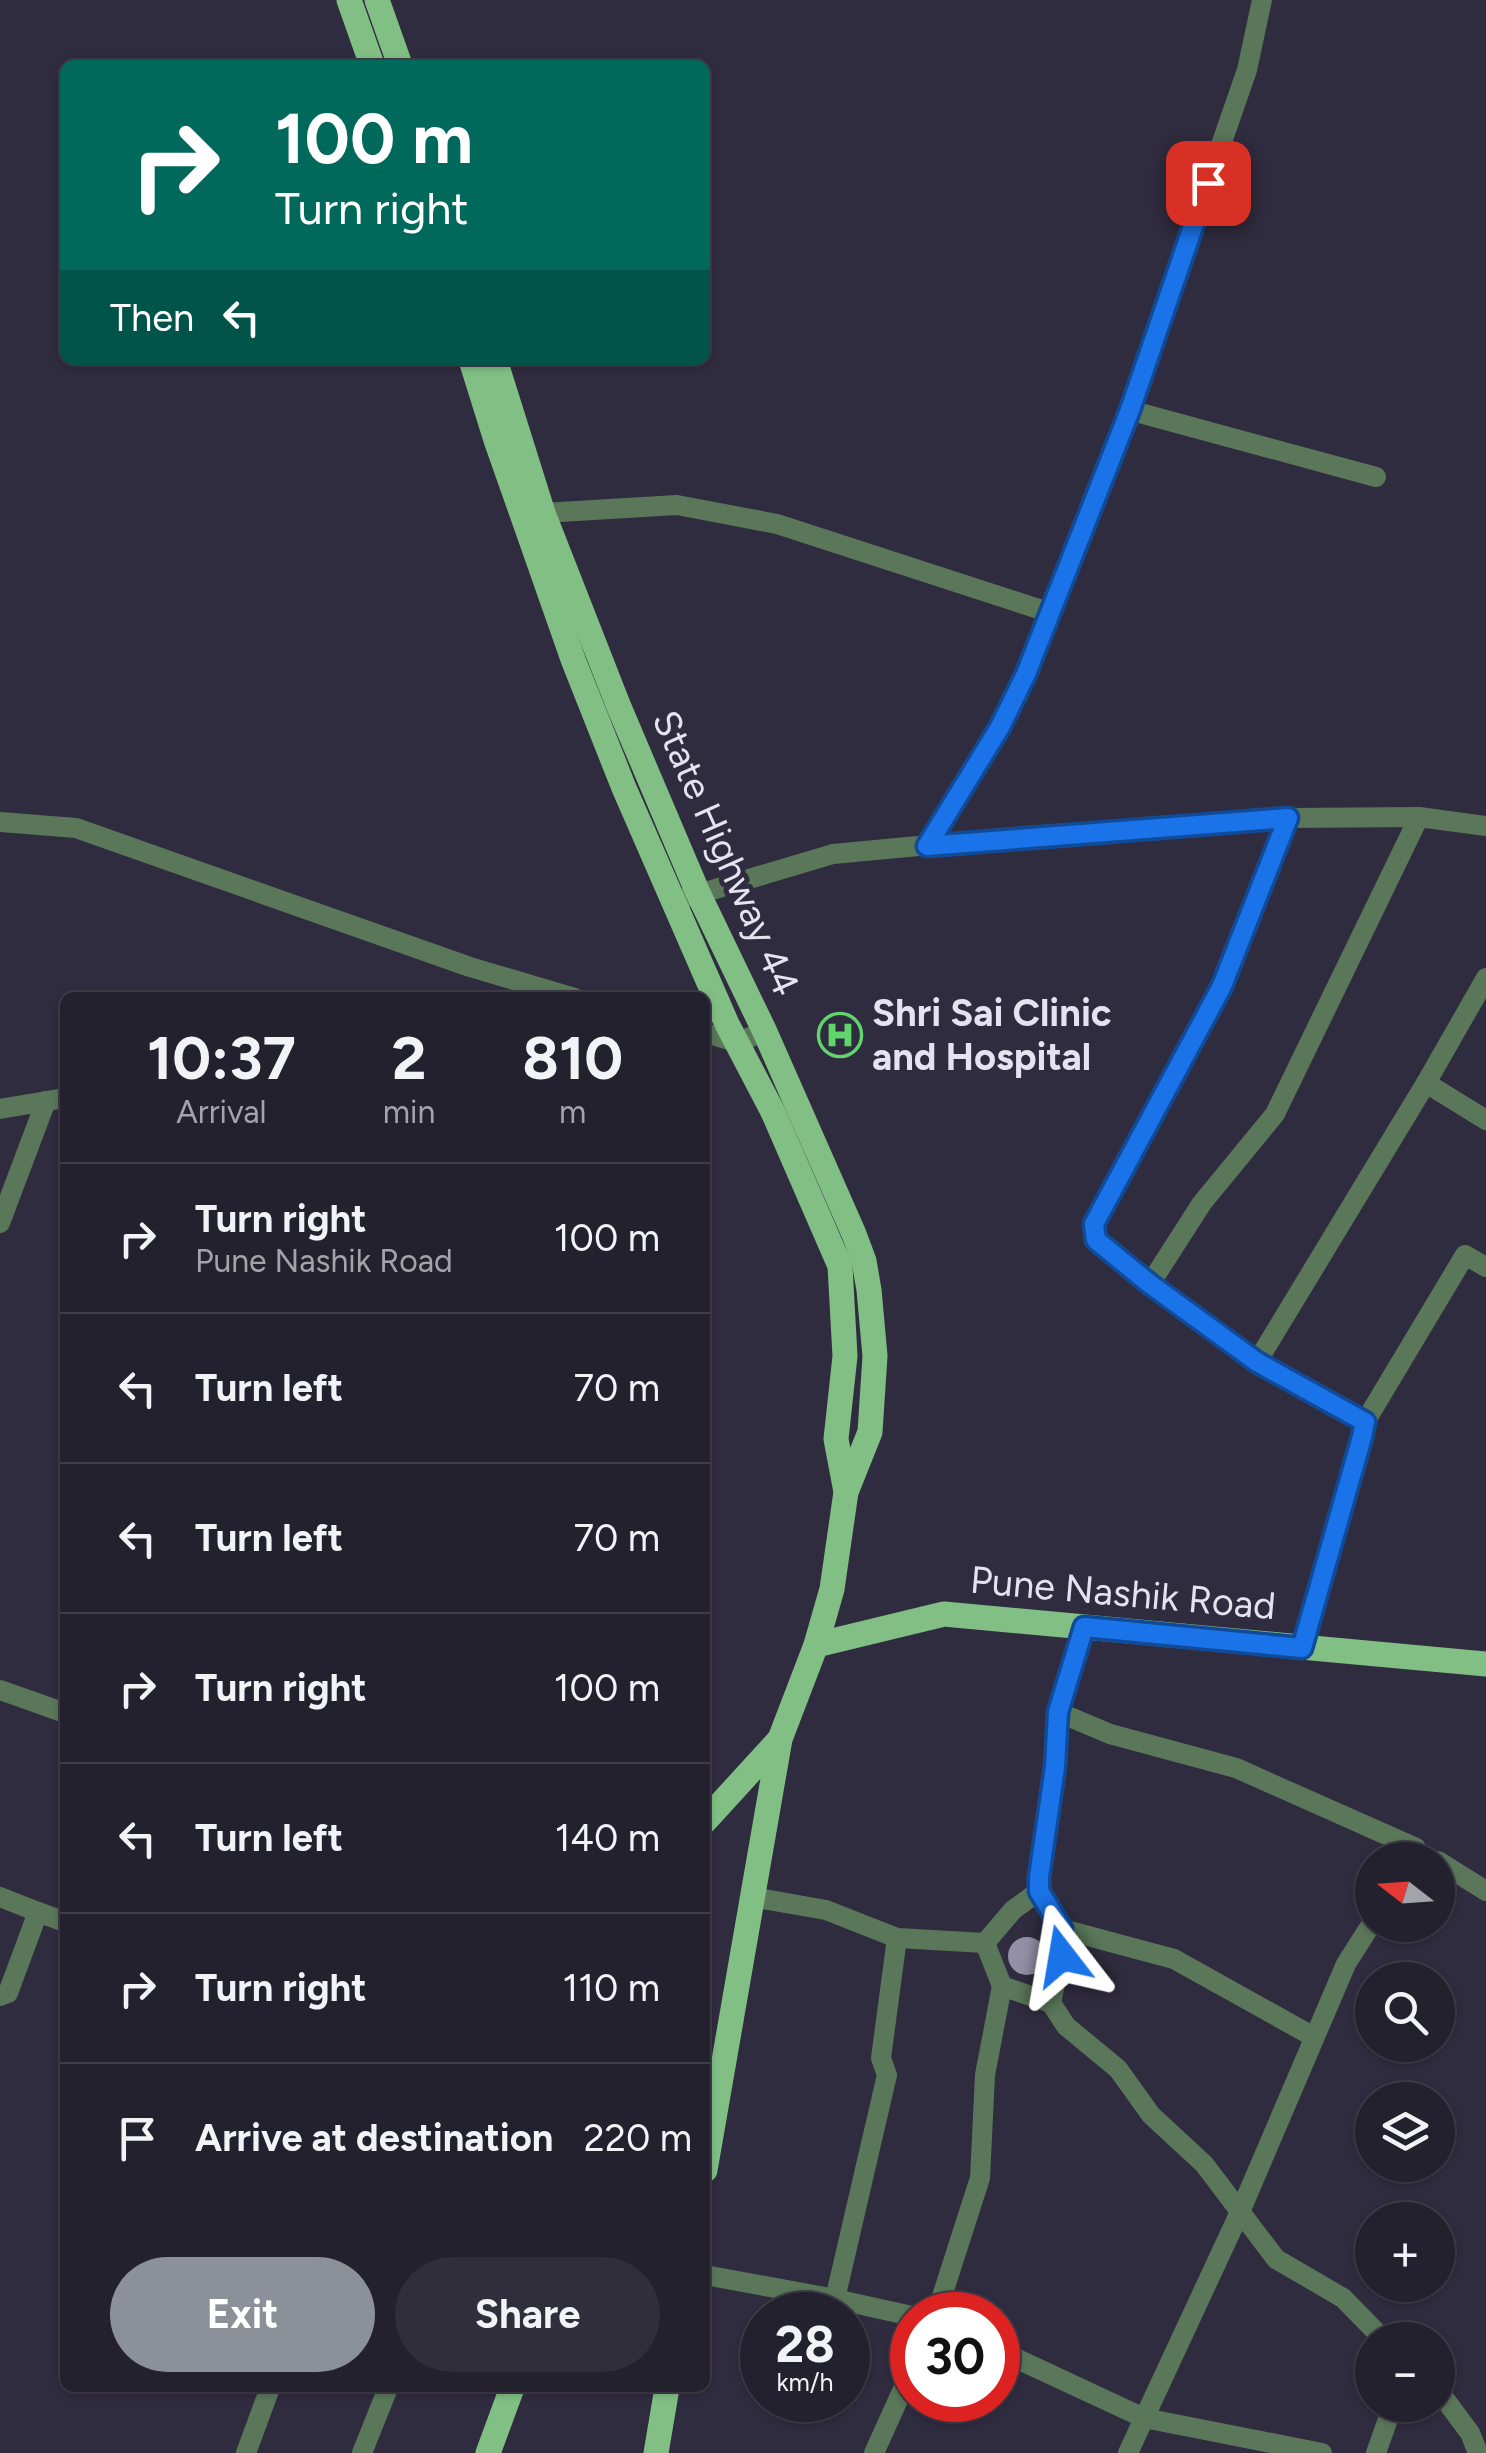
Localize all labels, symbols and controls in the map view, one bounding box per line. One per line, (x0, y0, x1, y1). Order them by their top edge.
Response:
text: 100 m (275, 96, 473, 181)
icon: right (110, 100, 240, 230)
pin (1166, 141, 1251, 226)
icon: arrive (1181, 156, 1236, 211)
text: Turn right (275, 181, 468, 235)
icon: left (214, 290, 269, 345)
text: Then (110, 295, 194, 341)
street label: State Highway 44 (643, 703, 809, 1003)
place label: Shri Sai Clinic and Hospital (872, 990, 1112, 1080)
hospital icon: Shri Sai Clinic and Hospital (817, 1012, 863, 1058)
text: 10:37 (147, 1022, 296, 1094)
text: 2 (392, 1022, 426, 1094)
text: 810 (522, 1022, 623, 1094)
text: Arrival (176, 1093, 267, 1131)
text: min (383, 1093, 435, 1131)
text: m (559, 1093, 586, 1131)
text: Turn right (195, 1196, 367, 1242)
icon: right (110, 1211, 165, 1266)
text: 100 m (554, 1215, 660, 1261)
text: Pune Nashik Road (195, 1242, 453, 1280)
icon: left (110, 1361, 165, 1416)
text: Turn left (195, 1365, 343, 1411)
text: 70 m (574, 1365, 660, 1411)
icon: left (110, 1511, 165, 1566)
text: Turn left (195, 1515, 343, 1561)
text: 70 m (574, 1515, 660, 1561)
street label: Pune Nashik Road (968, 1557, 1278, 1629)
icon: right (110, 1661, 165, 1716)
text: Turn right (195, 1665, 367, 1711)
text: 100 m (554, 1665, 660, 1711)
icon: left (110, 1811, 165, 1866)
text: Turn left (195, 1815, 343, 1861)
text: 140 m (555, 1815, 660, 1861)
north arrow (1355, 1842, 1455, 1942)
map controls (1355, 1842, 1455, 2422)
position arrow (1010, 1904, 1114, 2008)
icon: right (110, 1961, 165, 2016)
button: search (1355, 1962, 1455, 2062)
text: Turn right (195, 1965, 367, 2011)
text: 110 m (563, 1965, 660, 2011)
button: layers (1355, 2082, 1455, 2182)
icon: arrive (110, 2111, 165, 2166)
text: Arrive at destination (195, 2115, 553, 2161)
text: 220 m (583, 2115, 692, 2161)
button: + (1355, 2202, 1455, 2302)
button: Exit (110, 2257, 375, 2372)
button: Share (395, 2257, 660, 2372)
speed limit sign: 30 (890, 2292, 1020, 2422)
text: 28 (775, 2314, 835, 2375)
button: − (1355, 2322, 1455, 2422)
text: km/h (776, 2367, 834, 2397)

